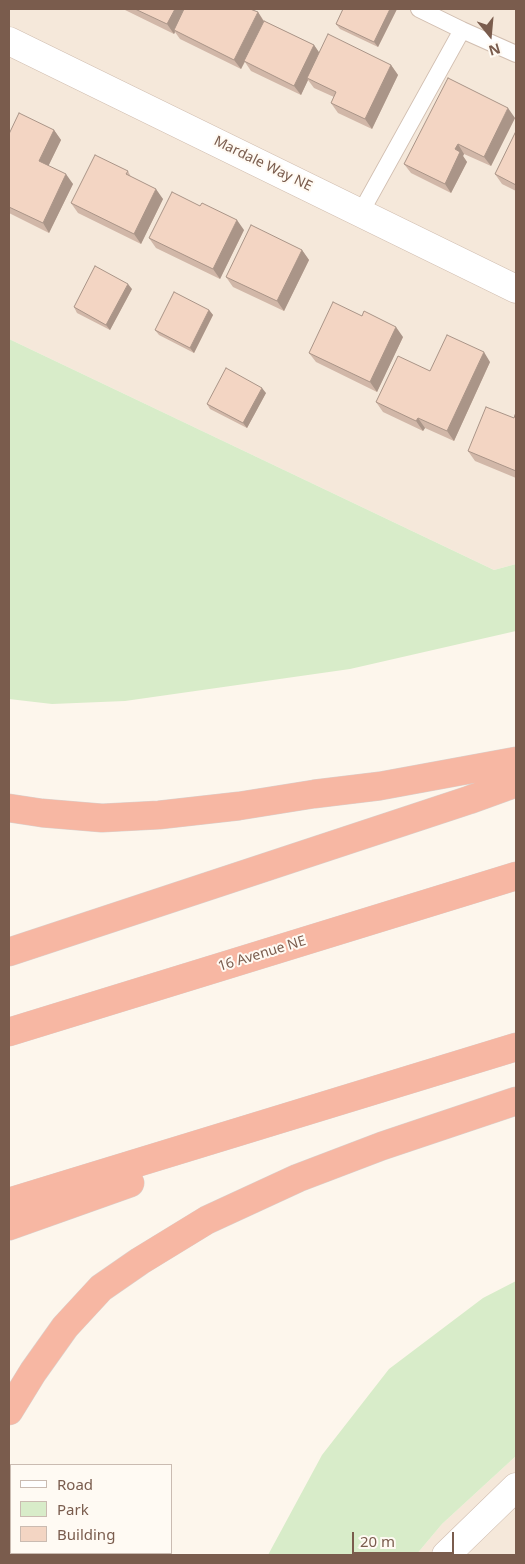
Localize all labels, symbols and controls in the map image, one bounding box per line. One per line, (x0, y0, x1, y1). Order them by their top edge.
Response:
north arrow (465, 10, 515, 60)
text: N (486, 39, 503, 61)
street label: Mardale Way NE (211, 133, 315, 195)
street label: 16 Avenue NE (216, 933, 308, 975)
legend (10, 1464, 172, 1554)
text: Road (57, 1474, 93, 1494)
text: Park (57, 1499, 89, 1519)
scale bar (355, 1522, 458, 1554)
text: Building (57, 1524, 115, 1544)
text: 20 m (360, 1531, 395, 1551)

